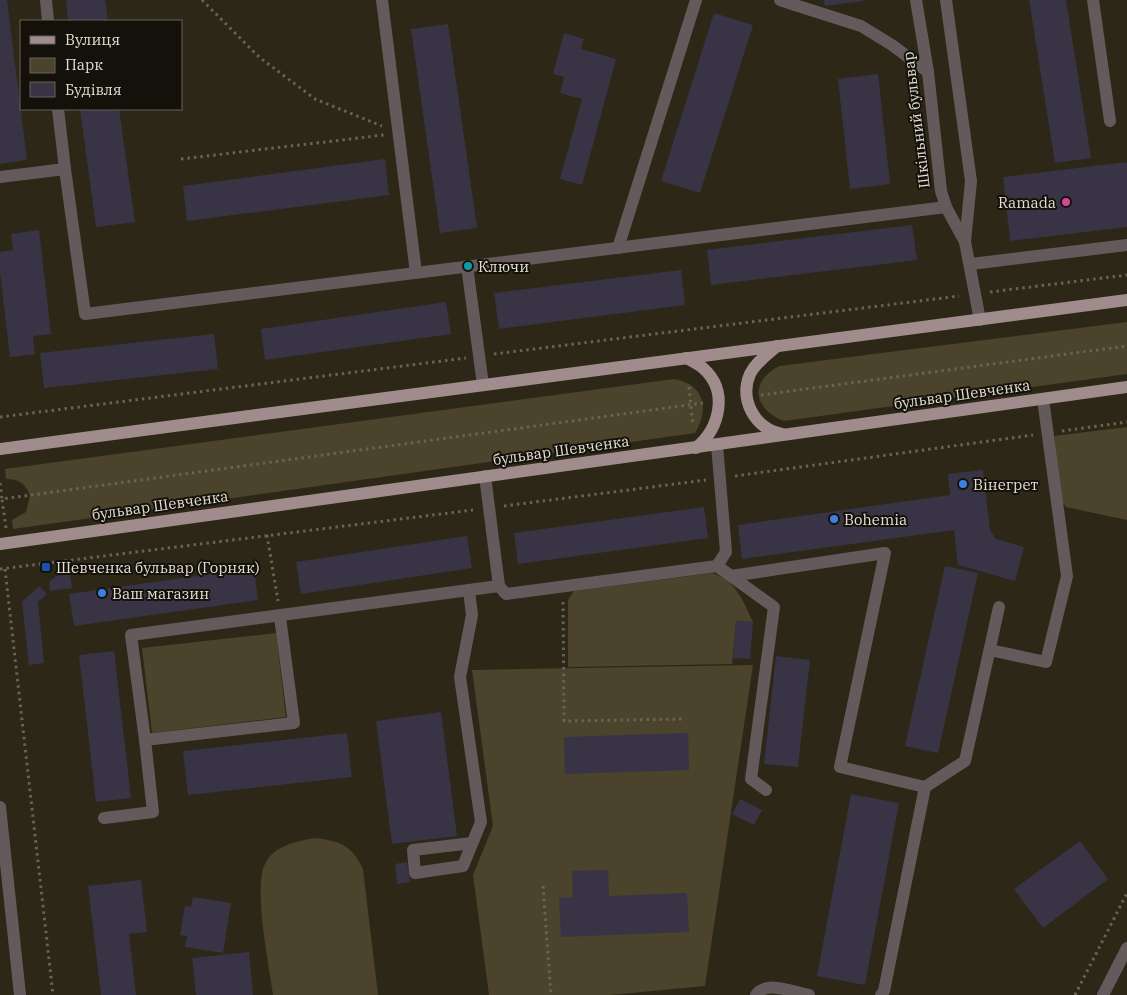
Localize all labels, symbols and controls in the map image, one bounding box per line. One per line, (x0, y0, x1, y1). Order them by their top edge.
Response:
legend (20, 20, 182, 110)
text: Вулиця (65, 30, 120, 49)
street label: Шкільний бульвар (898, 51, 934, 189)
text: Парк (65, 55, 103, 74)
text: Будівля (65, 80, 122, 99)
place label: Ramada (998, 193, 1056, 212)
marker: Ramada (1060, 196, 1072, 208)
place label: Ключи (478, 257, 529, 276)
marker: Ключи (462, 260, 474, 272)
street label: бульвар Шевченка (893, 375, 1031, 413)
street label: бульвар Шевченка (492, 431, 630, 469)
place label: Вінегрет (973, 475, 1039, 494)
marker: Вінегрет (957, 478, 969, 490)
street label: бульвар Шевченка (91, 486, 229, 524)
place label: Bohemia (844, 510, 907, 529)
marker: Bohemia (828, 513, 840, 525)
place label: Шевченка бульвар (Горняк) (56, 558, 260, 577)
marker: Шевченка бульвар (Горняк) (40, 561, 52, 573)
place label: Ваш магазин (112, 584, 209, 603)
marker: Ваш магазин (96, 587, 108, 599)

